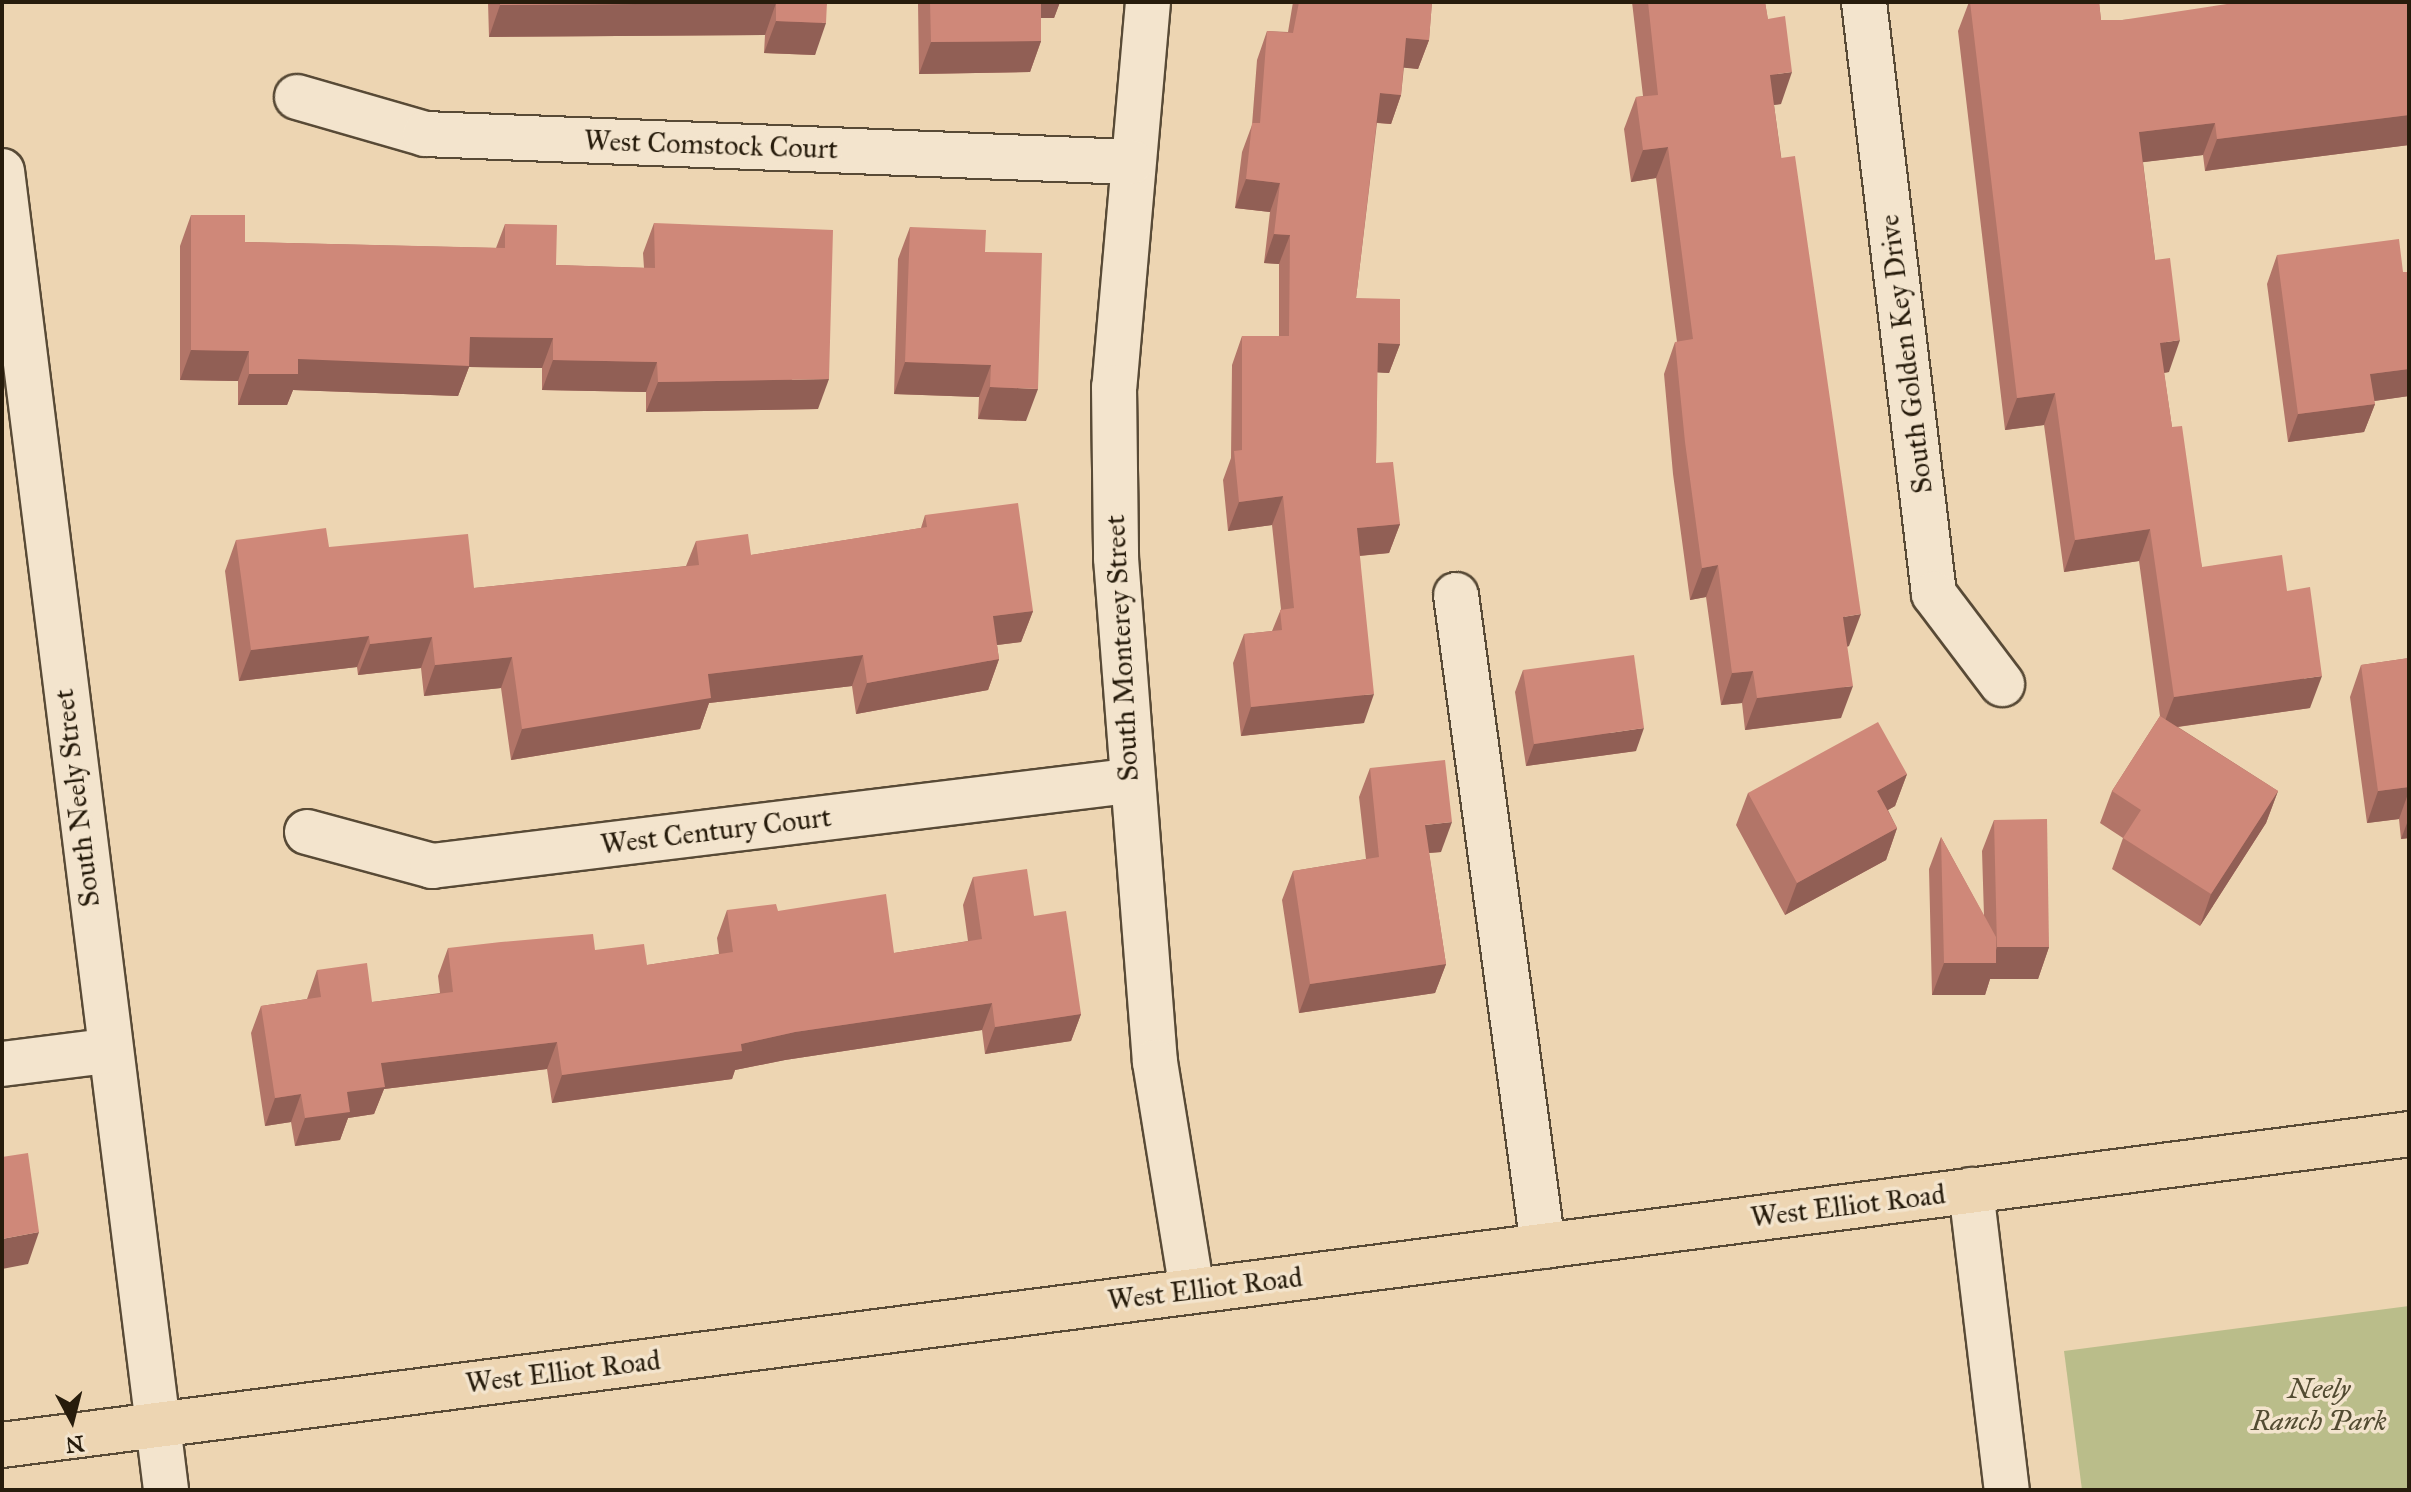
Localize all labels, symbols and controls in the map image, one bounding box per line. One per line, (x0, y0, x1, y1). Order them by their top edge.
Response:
street label: West Comstock Court (583, 124, 839, 166)
street label: South Golden Key Drive (1872, 213, 1940, 495)
street label: South Monterey Street (1098, 514, 1146, 782)
street label: South Neely Street (47, 687, 107, 909)
street label: West Century Court (599, 800, 833, 862)
street label: West Elliot Road (1749, 1177, 1947, 1235)
street label: West Elliot Road (1106, 1260, 1304, 1318)
street label: West Elliot Road (464, 1343, 662, 1401)
park label: Neely Ranch Park (2251, 1372, 2387, 1438)
north arrow (32, 1380, 112, 1460)
text: N (64, 1430, 86, 1459)

